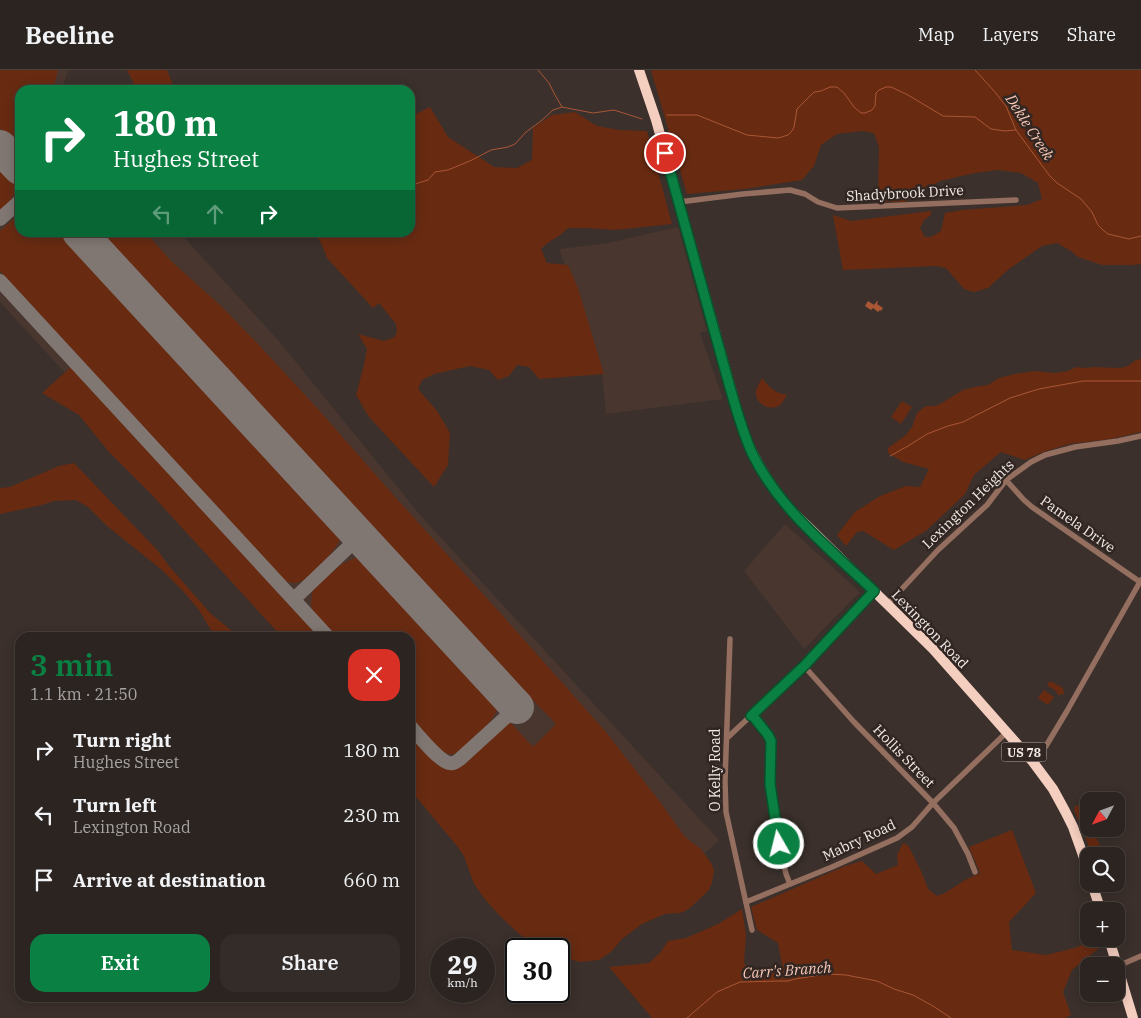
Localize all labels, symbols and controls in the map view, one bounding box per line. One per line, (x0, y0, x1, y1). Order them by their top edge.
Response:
text: Beeline (25, 19, 114, 51)
text: Map (918, 23, 955, 46)
text: Layers (983, 23, 1039, 46)
text: Share (1067, 23, 1116, 46)
water label: Dekle Creek (1001, 89, 1058, 164)
text: 180 m (113, 100, 218, 146)
icon: right (30, 105, 95, 170)
pin (644, 132, 686, 174)
icon: arrive (651, 139, 679, 167)
text: Hughes Street (113, 144, 259, 173)
street label: Shadybrook Drive (846, 181, 964, 205)
icon: left (148, 200, 176, 228)
icon: ahead (201, 200, 229, 228)
icon: right (254, 200, 282, 228)
street label: Lexington Heights (918, 456, 1018, 552)
street label: Pamela Drive (1037, 492, 1119, 556)
street label: Lexington Road (888, 586, 973, 673)
text: 3 min (30, 645, 113, 684)
button: close (348, 649, 400, 701)
text: 1.1 km · 21:50 (30, 684, 137, 704)
street label: Hollis Street (869, 721, 939, 791)
text: Turn right (73, 728, 171, 752)
street label: O Kelly Road (706, 728, 724, 811)
icon: right (30, 736, 58, 764)
text: 180 m (343, 738, 400, 762)
road number: US 78 (1002, 742, 1046, 762)
text: Hughes Street (73, 752, 179, 772)
north arrow (1080, 792, 1125, 838)
map controls (1080, 792, 1125, 1002)
text: Turn left (73, 793, 156, 817)
icon: left (30, 801, 58, 829)
text: 230 m (343, 803, 400, 827)
street label: Mabry Road (819, 815, 899, 865)
text: Lexington Road (73, 817, 191, 837)
position arrow (752, 817, 804, 869)
button: search (1080, 847, 1125, 892)
icon: arrive (30, 866, 58, 894)
text: Arrive at destination (73, 868, 266, 892)
text: 660 m (343, 868, 400, 892)
button: + (1080, 902, 1125, 947)
button: Exit (30, 934, 210, 992)
button: Share (220, 934, 400, 992)
speed limit sign: 30 (505, 938, 570, 1003)
text: 29 (447, 948, 478, 981)
water label: Carr's Branch (742, 957, 833, 983)
button: − (1080, 957, 1125, 1002)
text: km/h (447, 975, 478, 990)

